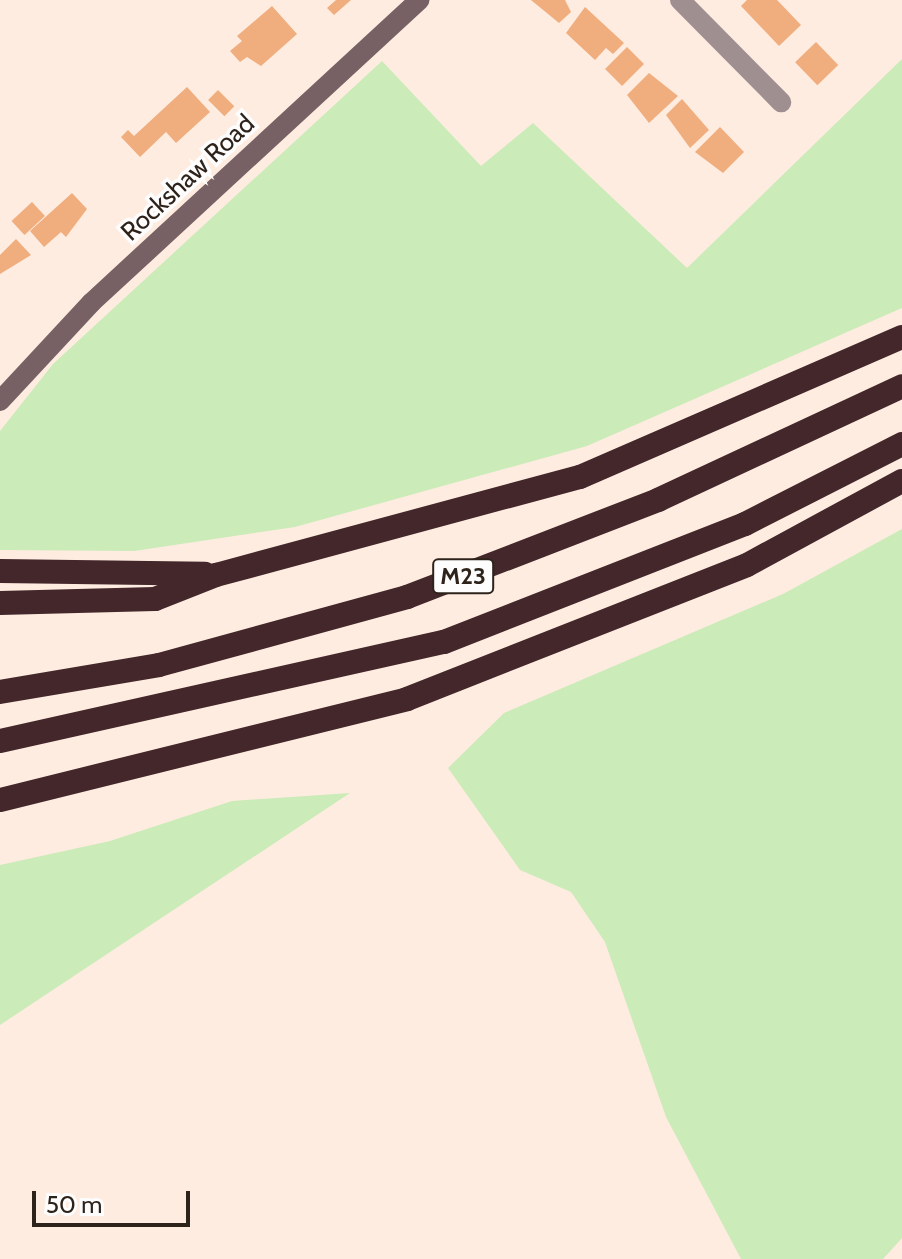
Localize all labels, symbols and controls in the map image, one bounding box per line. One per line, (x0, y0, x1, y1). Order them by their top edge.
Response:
street label: Rockshaw Road (115, 108, 261, 248)
road number: M23 (431, 556, 495, 596)
scale bar (36, 1175, 194, 1225)
text: 50 m (46, 1190, 102, 1219)

